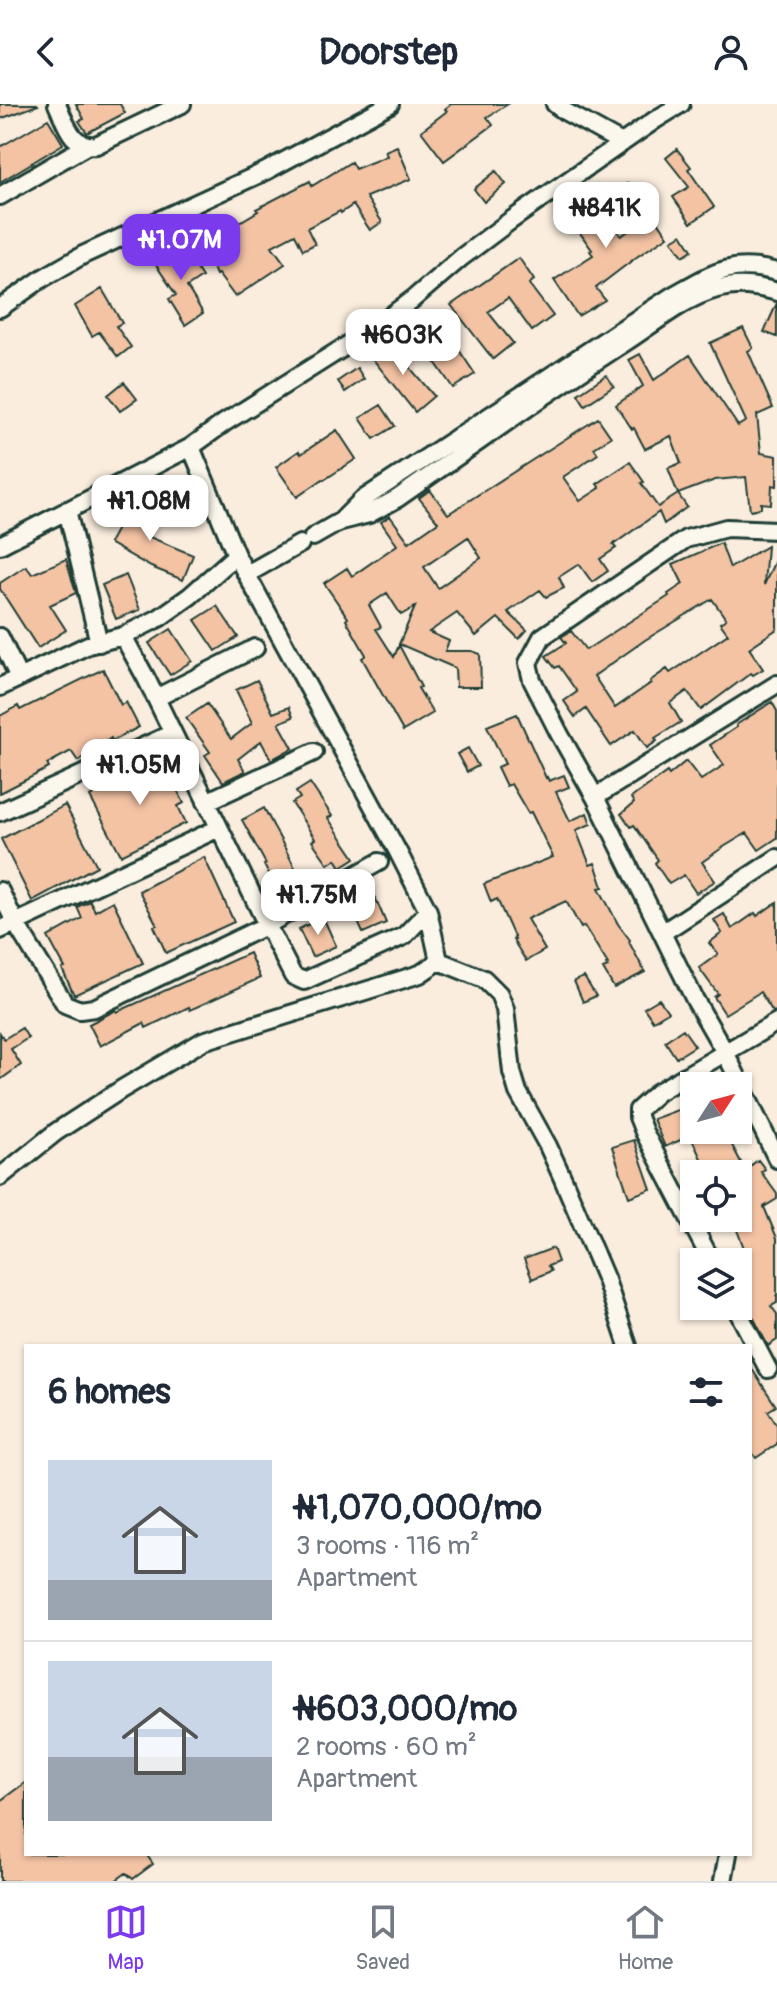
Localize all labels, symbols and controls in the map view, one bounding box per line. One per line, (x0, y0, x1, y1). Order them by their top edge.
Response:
icon: back (24, 30, 68, 74)
text: Doorstep (319, 30, 458, 75)
icon: person (709, 30, 753, 74)
pin: ₦841K (550, 182, 662, 250)
text: ₦841K (571, 192, 641, 224)
pin: ₦1.07M (116, 214, 246, 282)
text: ₦1.07M (140, 224, 222, 256)
pin: ₦603K (347, 309, 459, 377)
text: ₦603K (364, 319, 442, 351)
pin: ₦1.08M (85, 475, 215, 543)
text: ₦1.08M (109, 485, 191, 517)
pin: ₦1.05M (75, 739, 205, 807)
text: ₦1.05M (99, 749, 181, 781)
pin: ₦1.75M (253, 869, 383, 937)
text: ₦1.75M (279, 879, 357, 911)
north arrow (680, 1072, 752, 1144)
map controls (680, 1072, 752, 1320)
button: locate (680, 1160, 752, 1232)
button: layers (680, 1248, 752, 1320)
icon: filters (684, 1370, 728, 1414)
text: 6 homes (48, 1371, 171, 1414)
text: ₦1,070,000/mo (296, 1487, 542, 1530)
icon: home (112, 1492, 208, 1588)
text: 3 rooms · 116 m² (296, 1530, 479, 1562)
text: Apartment (296, 1562, 417, 1594)
text: ₦603,000/mo (296, 1688, 517, 1731)
icon: home (112, 1693, 208, 1789)
text: 2 rooms · 60 m² (296, 1731, 477, 1763)
text: Apartment (296, 1763, 417, 1795)
tab: Map (104, 1900, 148, 1976)
tab: Saved (355, 1900, 410, 1976)
tab: Home (618, 1900, 673, 1976)

